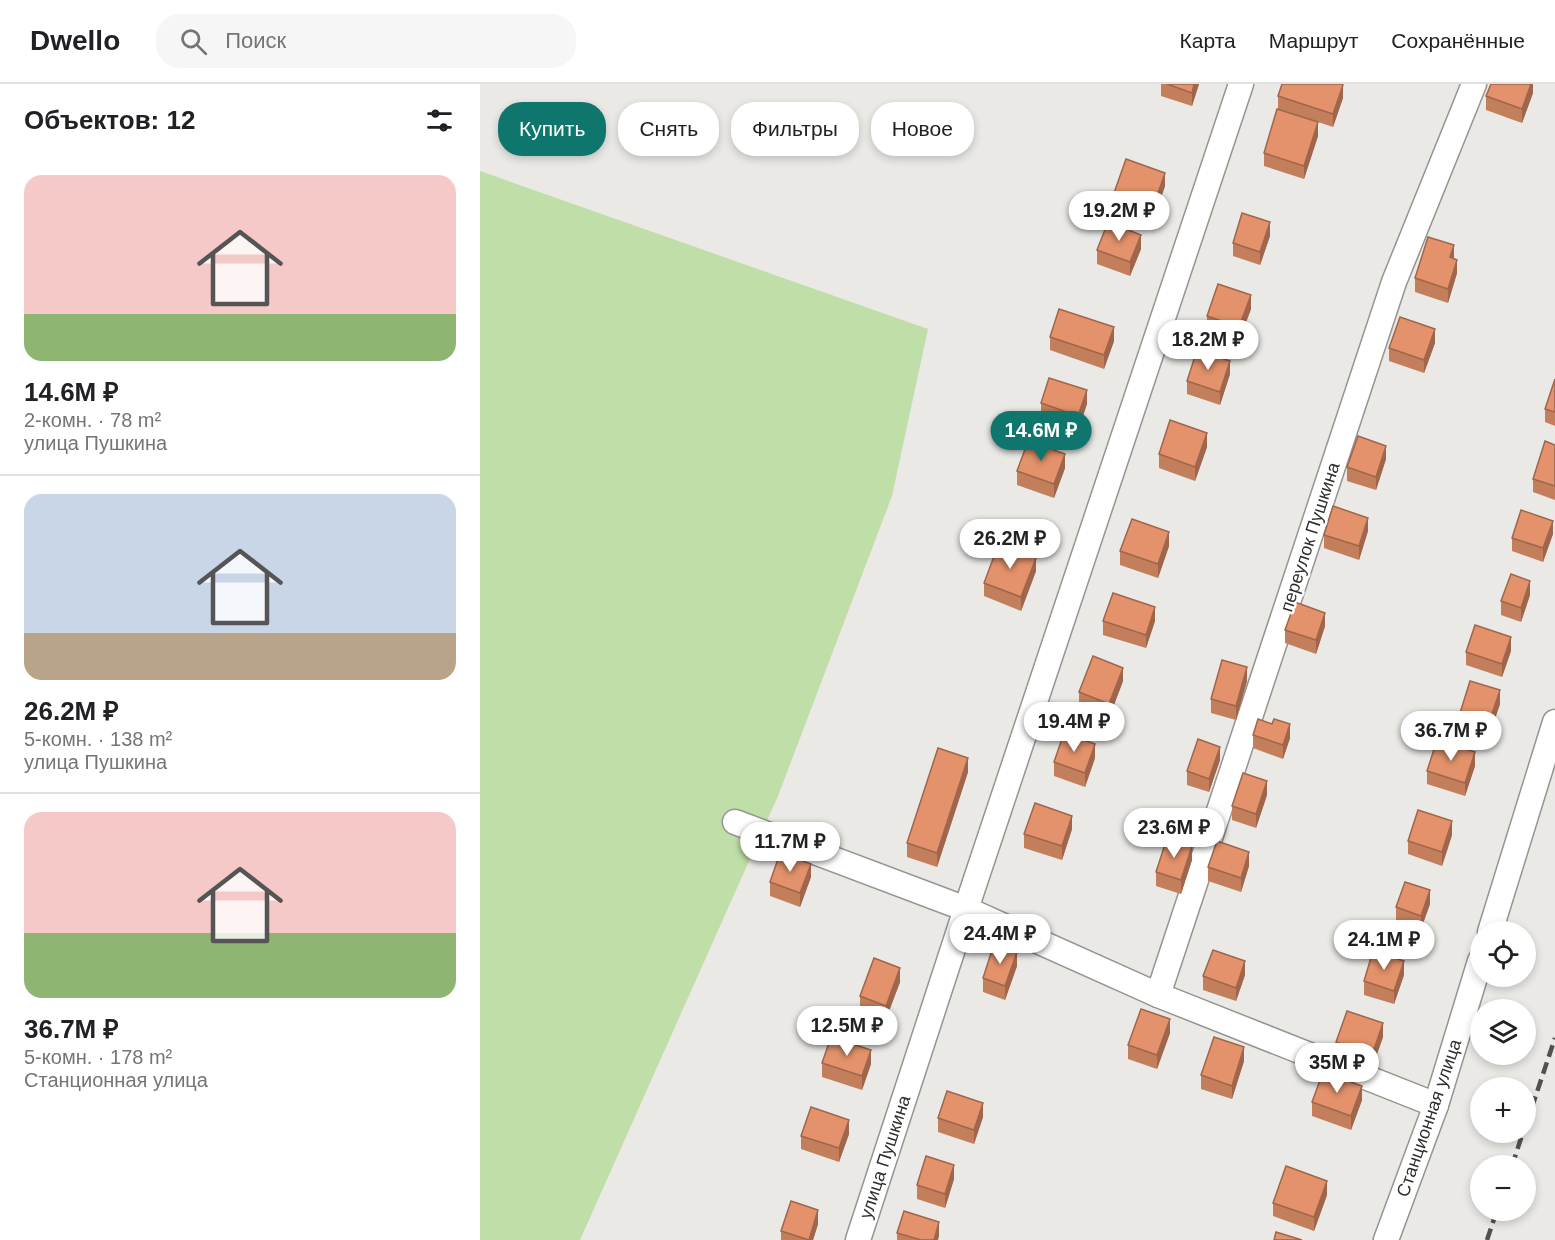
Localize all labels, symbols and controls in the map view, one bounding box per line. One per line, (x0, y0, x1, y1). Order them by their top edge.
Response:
search box (156, 14, 576, 68)
text: Dwello (30, 25, 120, 56)
icon: search (177, 25, 210, 58)
text: Поиск (225, 28, 286, 53)
text: Карта (1180, 29, 1236, 52)
text: Маршрут (1269, 29, 1358, 52)
text: Сохранённые (1391, 29, 1525, 52)
chip: Купить (498, 102, 606, 156)
chip: Снять (618, 102, 719, 156)
chip: Фильтры (731, 102, 859, 156)
chip: Новое (871, 102, 974, 156)
icon: filters (423, 104, 456, 137)
text: Объектов: 12 (24, 105, 195, 135)
pin: 19.2M ₽ (1064, 191, 1174, 242)
text: 19.2M ₽ (1083, 199, 1155, 221)
icon: home (186, 214, 294, 322)
pin: 18.2M ₽ (1153, 320, 1263, 371)
text: 18.2M ₽ (1172, 328, 1244, 350)
text: 14.6M ₽ (24, 377, 119, 407)
text: 2-комн. · 78 m² (24, 409, 161, 431)
pin: 14.6M ₽ (986, 411, 1096, 462)
text: 14.6M ₽ (1005, 419, 1077, 441)
text: улица Пушкина (24, 432, 167, 454)
street label: переулок Пушкина (1276, 459, 1344, 614)
pin: 26.2M ₽ (955, 519, 1065, 570)
text: 26.2M ₽ (974, 527, 1046, 549)
icon: home (186, 533, 294, 641)
text: 26.2M ₽ (24, 696, 119, 726)
pin: 19.4M ₽ (1019, 702, 1129, 753)
text: 19.4M ₽ (1038, 710, 1110, 732)
pin: 36.7M ₽ (1396, 711, 1506, 762)
text: 36.7M ₽ (1415, 719, 1487, 741)
text: 5-комн. · 138 m² (24, 728, 172, 750)
text: улица Пушкина (24, 751, 167, 773)
pin: 23.6M ₽ (1119, 808, 1229, 859)
text: 23.6M ₽ (1138, 816, 1210, 838)
pin: 11.7M ₽ (735, 822, 845, 873)
text: 11.7M ₽ (754, 830, 826, 852)
icon: home (186, 851, 294, 959)
pin: 24.4M ₽ (945, 914, 1055, 965)
pin: 24.1M ₽ (1329, 920, 1439, 971)
map controls (1470, 921, 1536, 1221)
button: locate (1470, 921, 1536, 987)
text: 24.4M ₽ (964, 922, 1036, 944)
text: 24.1M ₽ (1348, 928, 1420, 950)
button: layers (1470, 999, 1536, 1065)
pin: 12.5M ₽ (792, 1006, 902, 1057)
text: 36.7M ₽ (24, 1014, 119, 1044)
text: 12.5M ₽ (811, 1014, 883, 1036)
street label: Станционная улица (1393, 1036, 1466, 1199)
pin: 35M ₽ (1295, 1043, 1379, 1094)
text: 5-комн. · 178 m² (24, 1046, 172, 1068)
text: 35M ₽ (1309, 1051, 1365, 1073)
text: Станционная улица (24, 1069, 208, 1091)
button: + (1470, 1077, 1536, 1143)
street label: улица Пушкина (856, 1092, 915, 1221)
button: − (1470, 1155, 1536, 1221)

